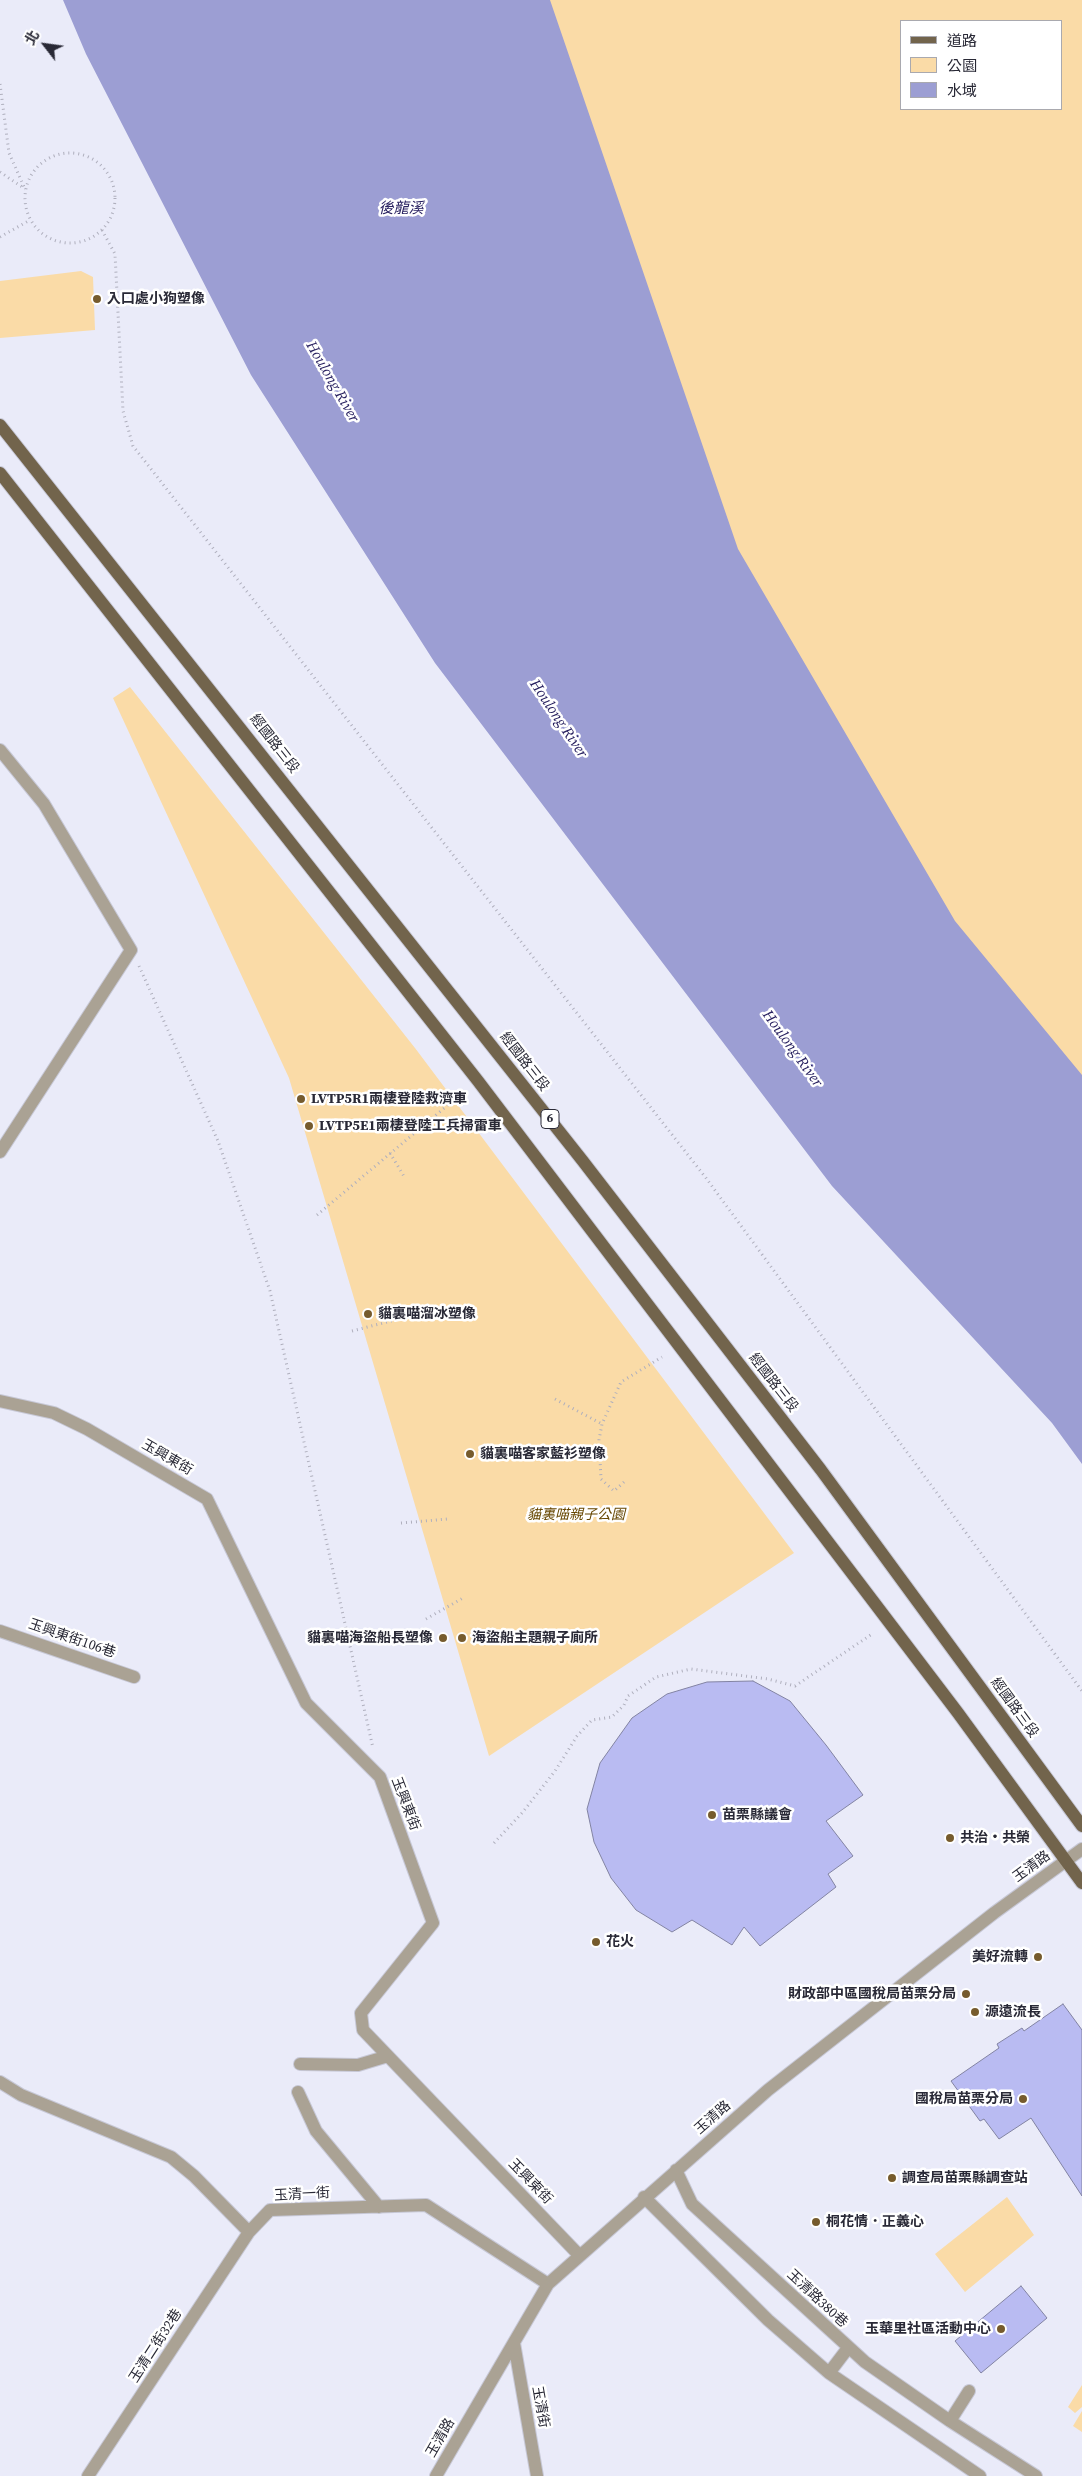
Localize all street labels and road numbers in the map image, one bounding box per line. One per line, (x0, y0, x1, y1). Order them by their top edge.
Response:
street label: 經國路三段 (246, 711, 302, 777)
street label: 經國路三段 (496, 1029, 552, 1095)
road number: 6 (541, 1110, 559, 1128)
street label: 經國路三段 (745, 1350, 801, 1416)
street label: 玉興東街 (139, 1437, 195, 1479)
street label: 玉興東街106巷 (26, 1616, 118, 1662)
street label: 經國路三段 (987, 1675, 1041, 1741)
street label: 玉興東街 (387, 1775, 423, 1833)
street label: 玉清路 (1010, 1848, 1054, 1886)
street label: 玉清路 (692, 2098, 734, 2138)
street label: 玉興東街 (505, 2156, 555, 2208)
street label: 玉清一街 (274, 2185, 330, 2205)
street label: 玉清路380巷 (783, 2267, 851, 2331)
street label: 玉清二街32巷 (126, 2306, 186, 2386)
street label: 玉清街 (528, 2385, 552, 2429)
street label: 玉清路 (423, 2416, 459, 2460)

